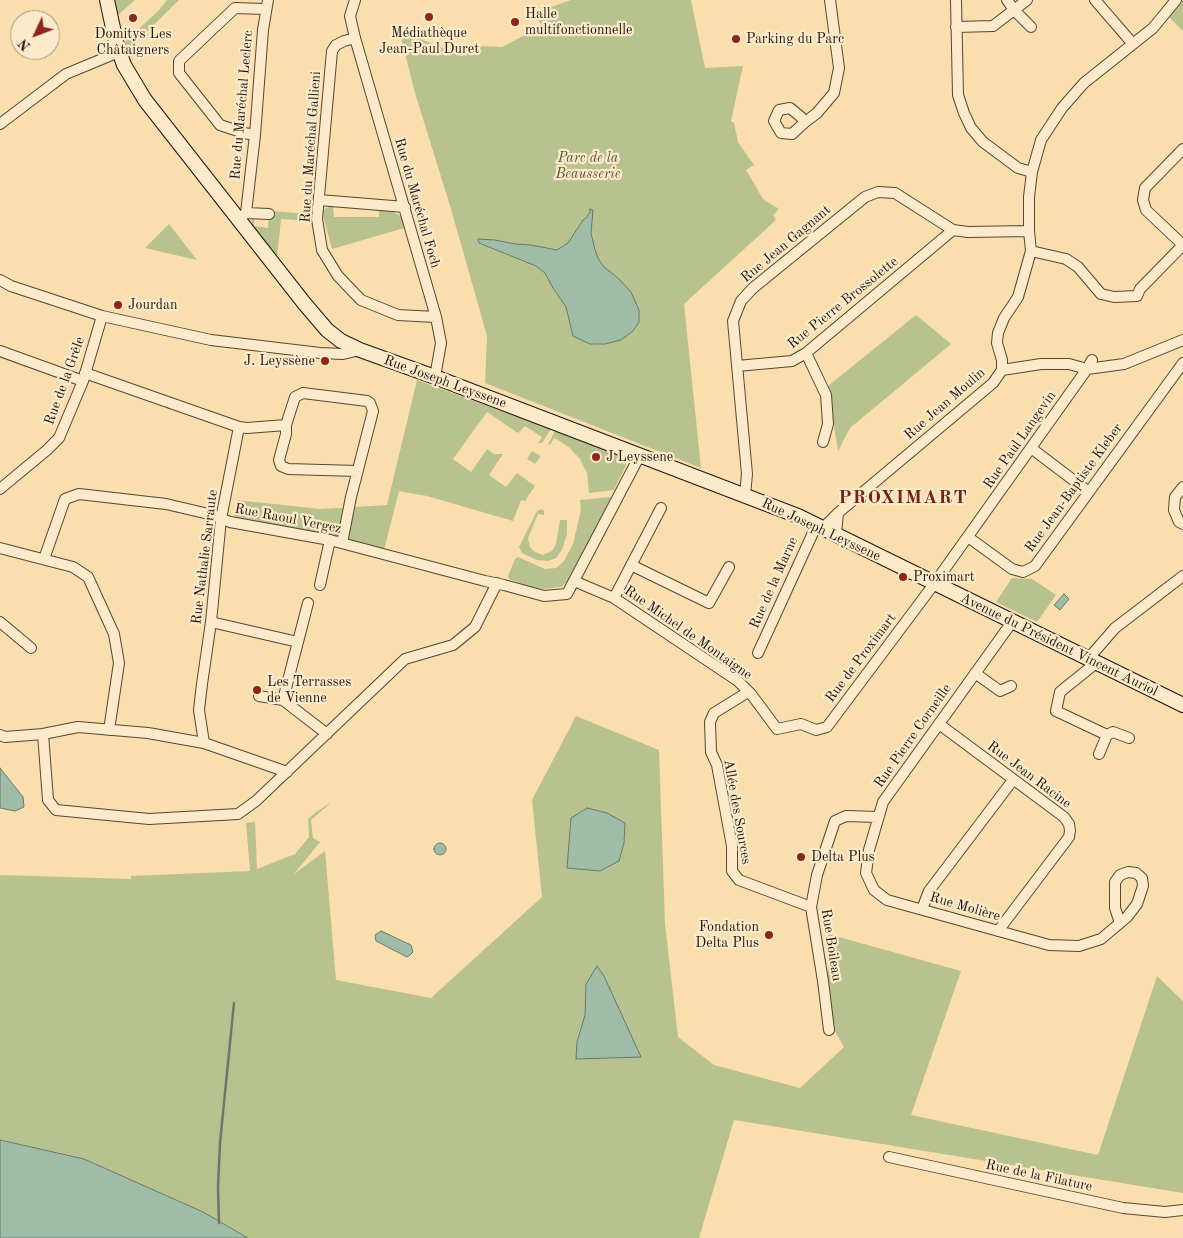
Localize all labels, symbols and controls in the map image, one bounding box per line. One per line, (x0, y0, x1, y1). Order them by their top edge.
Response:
place label: Halle multifonctionnelle (525, 6, 632, 38)
north arrow (10, 10, 60, 60)
marker: Médiathèque Jean-Paul Duret (423, 11, 435, 23)
marker: Domitys Les Châtaigners (127, 12, 139, 24)
marker: Halle multifonctionnelle (509, 16, 521, 28)
place label: Médiathèque Jean-Paul Duret (379, 25, 479, 58)
place label: Domitys Les Châtaigners (95, 26, 171, 58)
street label: Rue du Maréchal Leclerc (227, 30, 257, 180)
place label: Parking du Parc (746, 31, 844, 47)
marker: Parking du Parc (730, 33, 742, 45)
text: N (16, 36, 34, 53)
street label: Rue du Maréchal Gallieni (297, 71, 325, 223)
street label: Rue du Maréchal Foch (390, 136, 444, 270)
park label: Parc de la Beausserie (556, 150, 620, 182)
street label: Rue Jean Gagnant (738, 202, 834, 286)
street label: Rue Pierre Brossolette (784, 253, 902, 353)
place label: Jourdan (128, 297, 178, 313)
marker: Jourdan (112, 299, 124, 311)
street label: Rue de la Grêle (41, 335, 89, 427)
street label: Rue Joseph Leyssene (381, 352, 509, 412)
place label: J. Leyssène (244, 353, 315, 369)
marker: J. Leyssène (319, 355, 331, 367)
street label: Rue Jean Moulin (901, 364, 989, 444)
street label: Rue Paul Langevin (980, 388, 1060, 492)
street label: Rue Jean-Baptiste Kleber (1022, 420, 1126, 556)
place label: J Leyssene (606, 449, 673, 465)
marker: J Leyssene (590, 451, 602, 463)
district label: PROXIMART (837, 487, 969, 509)
street label: Rue Nathalie Sarraute (188, 489, 222, 625)
street label: Rue Joseph Leyssene (759, 495, 883, 565)
street label: Rue Raoul Vergez (233, 500, 343, 538)
street label: Rue de la Marne (746, 535, 802, 631)
place label: Proximart (913, 569, 975, 585)
marker: Proximart (897, 571, 909, 583)
street label: Rue Michel de Montaigne (621, 582, 755, 684)
street label: Avenue du Président Vincent Auriol (958, 590, 1160, 700)
street label: Rue de Proximart (822, 610, 900, 706)
place label: Les Terrasses de Vienne (267, 674, 351, 706)
street label: Rue Pierre Corneille (871, 681, 955, 791)
marker: Les Terrasses de Vienne (251, 684, 263, 696)
street label: Rue Jean Racine (984, 738, 1074, 812)
street label: Allée des Sources (720, 758, 754, 866)
place label: Delta Plus (811, 849, 875, 865)
marker: Delta Plus (795, 851, 807, 863)
street label: Rue Molière (928, 889, 1002, 925)
street label: Rue Boileau (817, 908, 845, 982)
place label: Fondation Delta Plus (695, 919, 759, 952)
marker: Fondation Delta Plus (763, 929, 775, 941)
street label: Rue de la Filature (984, 1156, 1094, 1196)

